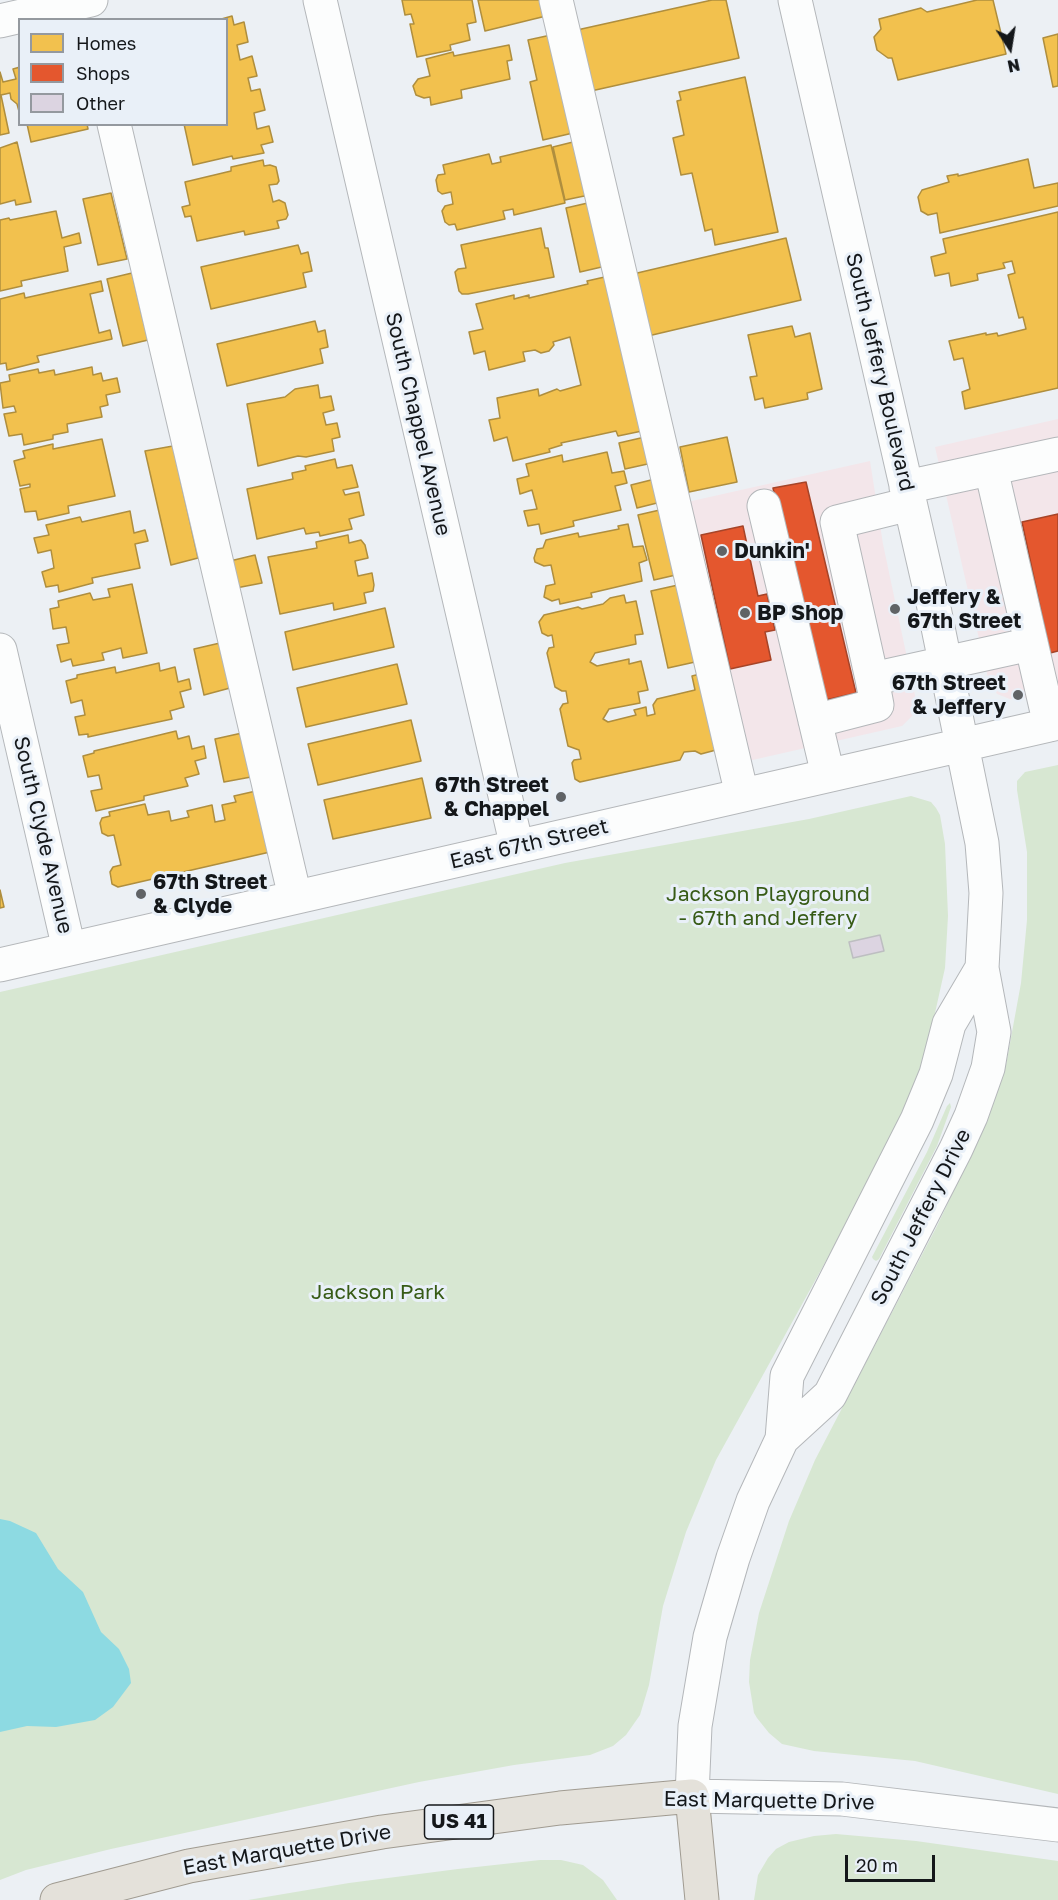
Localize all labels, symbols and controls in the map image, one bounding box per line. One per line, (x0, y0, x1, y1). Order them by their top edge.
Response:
legend (18, 18, 228, 126)
north arrow (980, 18, 1040, 78)
text: Homes (76, 32, 136, 54)
text: N (1006, 55, 1022, 77)
text: Shops (76, 62, 130, 84)
text: Other (76, 92, 125, 114)
street label: South Jeffery Boulevard (840, 250, 920, 494)
street label: South Chappel Avenue (380, 310, 456, 538)
place label: Dunkin' (734, 538, 810, 564)
marker: Dunkin' (715, 544, 729, 558)
place label: Jeffery & 67th Street (907, 584, 1021, 634)
place label: BP Shop (757, 600, 843, 626)
marker: Jeffery & 67th Street (888, 602, 902, 616)
marker: BP Shop (738, 606, 752, 620)
place label: 67th Street & Jeffery (892, 670, 1006, 720)
marker: 67th Street & Jeffery (1011, 688, 1025, 702)
street label: South Clyde Avenue (8, 734, 78, 936)
place label: 67th Street & Chappel (435, 772, 549, 822)
marker: 67th Street & Chappel (554, 790, 568, 804)
street label: East 67th Street (447, 814, 611, 874)
place label: 67th Street & Clyde (153, 869, 267, 919)
park label: Jackson Playground - 67th and Jeffery (666, 881, 870, 931)
marker: 67th Street & Clyde (134, 887, 148, 901)
street label: South Jeffery Drive (866, 1125, 976, 1309)
park label: Jackson Park (311, 1279, 445, 1305)
street label: East Marquette Drive (663, 1787, 875, 1815)
road number: US 41 (424, 1805, 494, 1839)
street label: East Marquette Drive (181, 1819, 393, 1881)
scale bar (848, 1843, 938, 1881)
text: 20 m (856, 1854, 898, 1876)

